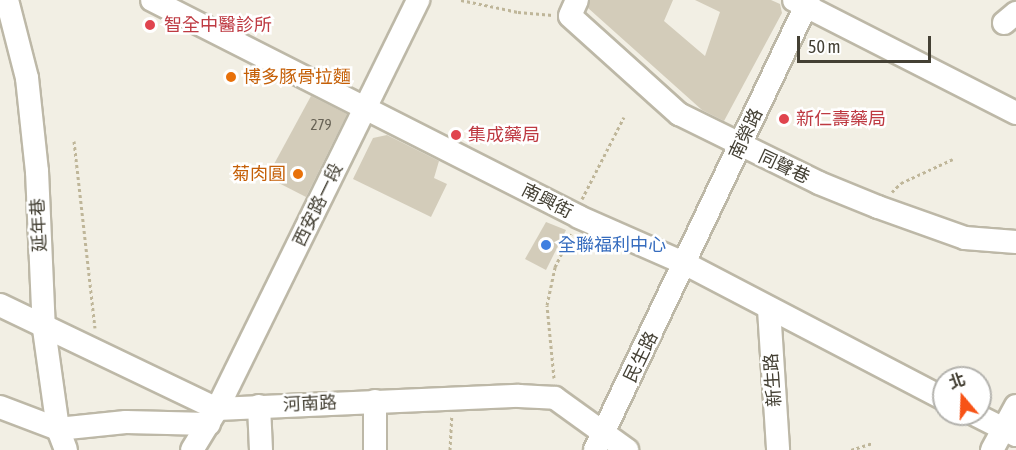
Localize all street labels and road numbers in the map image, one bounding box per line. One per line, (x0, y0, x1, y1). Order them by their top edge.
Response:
street label: 南榮路 (725, 105, 767, 163)
street label: 同聲巷 (755, 146, 813, 188)
street label: 西安路一段 (289, 160, 347, 250)
street label: 南興街 (518, 179, 576, 223)
street label: 延年巷 (27, 197, 51, 253)
street label: 民生路 (619, 328, 663, 386)
street label: 新生路 (760, 352, 786, 408)
street label: 河南路 (282, 392, 338, 416)

